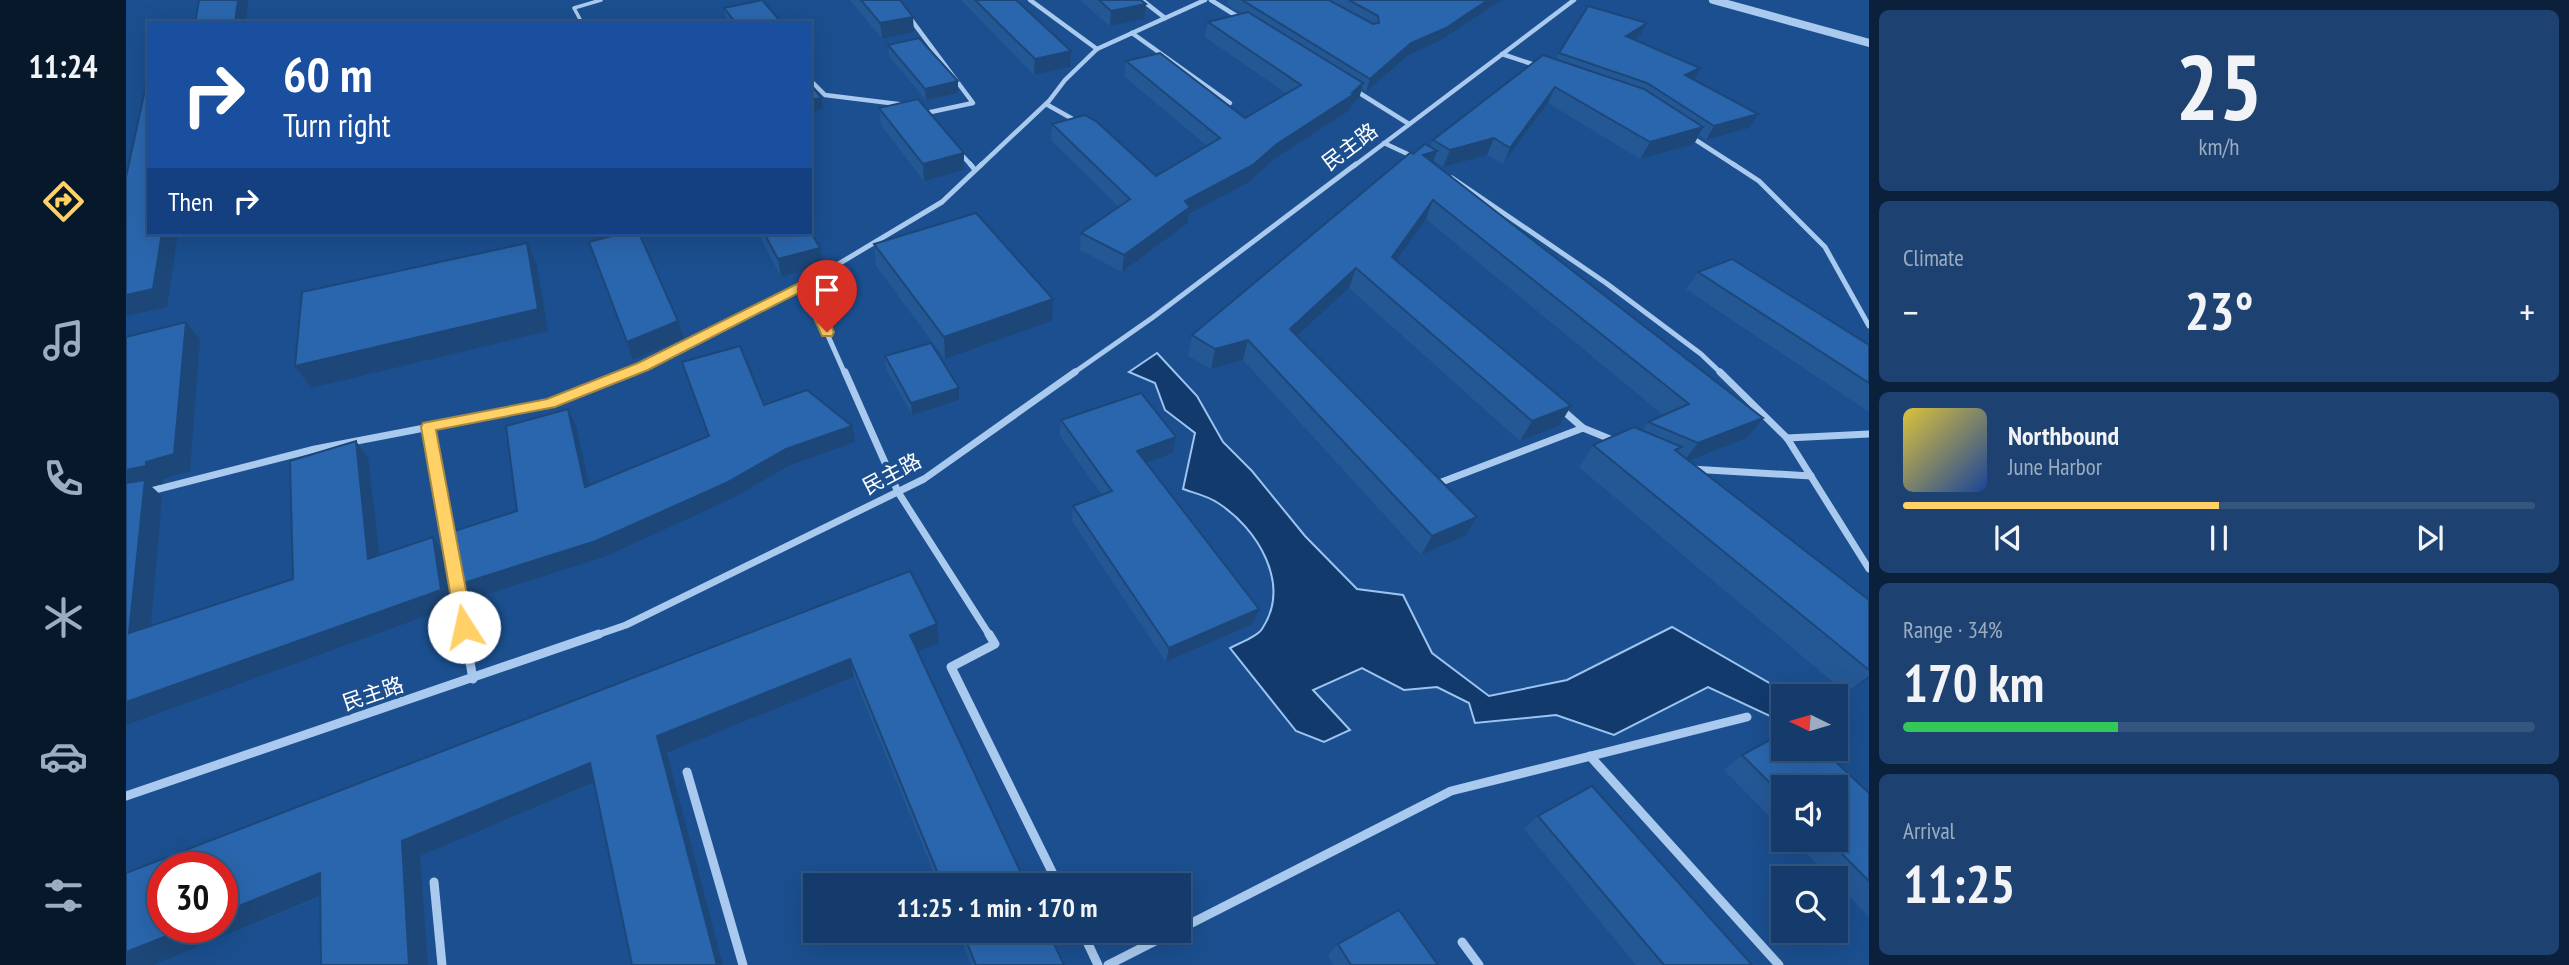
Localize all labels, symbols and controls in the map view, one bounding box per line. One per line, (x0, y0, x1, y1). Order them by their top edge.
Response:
text: 25 (2176, 27, 2263, 145)
text: 60 m (283, 42, 372, 106)
text: 11:24 (28, 45, 98, 87)
icon: right (168, 49, 259, 140)
text: Turn right (283, 104, 391, 146)
street label: 民主路 (1316, 117, 1383, 176)
text: km/h (2199, 132, 2239, 161)
icon: directions (39, 177, 88, 226)
icon: right (227, 182, 265, 220)
text: Then (168, 185, 213, 218)
text: Climate (1903, 243, 1964, 272)
pin (797, 260, 857, 332)
icon: arrive (808, 271, 846, 309)
text: 23° (2185, 277, 2253, 344)
text: − (1903, 287, 1919, 336)
text: + (2519, 287, 2535, 336)
icon: music (39, 316, 88, 365)
text: Northbound (2008, 419, 2119, 452)
street label: 民主路 (858, 447, 926, 500)
text: June Harbor (2008, 452, 2102, 481)
icon: phone (39, 454, 88, 503)
icon: previous (1989, 519, 2027, 557)
icon: pause (2200, 519, 2238, 557)
icon: next (2411, 519, 2449, 557)
position arrow (427, 590, 501, 664)
icon: climate (39, 593, 88, 642)
text: Range · 34% (1903, 615, 2003, 644)
text: 170 km (1903, 649, 2044, 716)
street label: 民主路 (339, 671, 407, 717)
north arrow (1771, 684, 1848, 761)
map controls (1771, 684, 1848, 943)
icon: car (39, 732, 88, 781)
button: sound (1771, 775, 1848, 852)
text: Arrival (1903, 816, 1955, 845)
text: 11:25 (1903, 850, 2015, 917)
speed limit sign: 30 (147, 852, 238, 943)
button: search (1771, 866, 1848, 943)
icon: filters (39, 871, 88, 920)
text: 11:25 · 1 min · 170 m (897, 891, 1097, 924)

